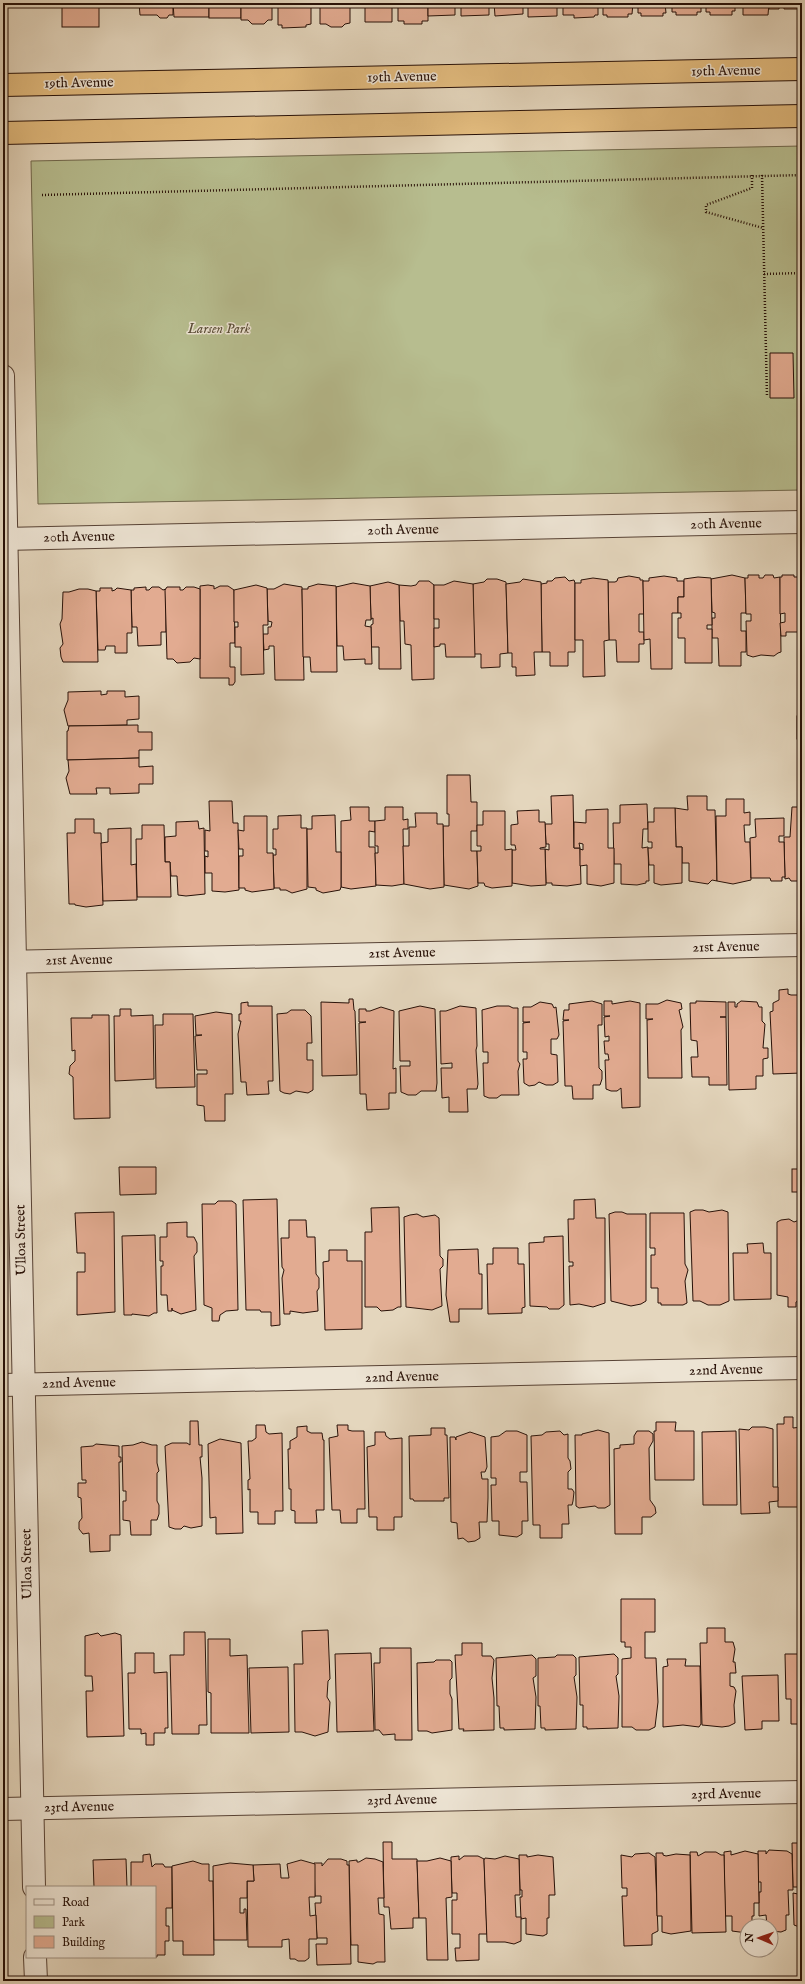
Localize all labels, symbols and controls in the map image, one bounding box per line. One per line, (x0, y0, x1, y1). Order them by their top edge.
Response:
street label: 19th Avenue (691, 61, 761, 81)
street label: 19th Avenue (367, 67, 437, 87)
street label: 19th Avenue (44, 73, 114, 93)
park label: Larsen Park (187, 320, 251, 338)
street label: 20th Avenue (690, 514, 762, 534)
street label: 20th Avenue (367, 520, 439, 540)
street label: 20th Avenue (43, 527, 115, 547)
street label: 21st Avenue (692, 937, 760, 957)
street label: 21st Avenue (368, 943, 436, 963)
street label: 21st Avenue (45, 950, 113, 970)
street label: Ulloa Street (11, 1204, 31, 1276)
street label: 22nd Avenue (689, 1360, 764, 1380)
street label: 22nd Avenue (365, 1367, 440, 1387)
street label: 22nd Avenue (42, 1373, 117, 1393)
street label: Ulloa Street (17, 1528, 37, 1600)
street label: 23rd Avenue (691, 1784, 762, 1804)
street label: 23rd Avenue (367, 1790, 438, 1810)
street label: 23rd Avenue (44, 1797, 115, 1817)
legend (26, 1886, 156, 1958)
text: Road (62, 1895, 90, 1910)
text: Park (62, 1915, 85, 1930)
north arrow (739, 1918, 779, 1958)
text: N (743, 1932, 757, 1944)
text: Building (62, 1935, 106, 1950)

